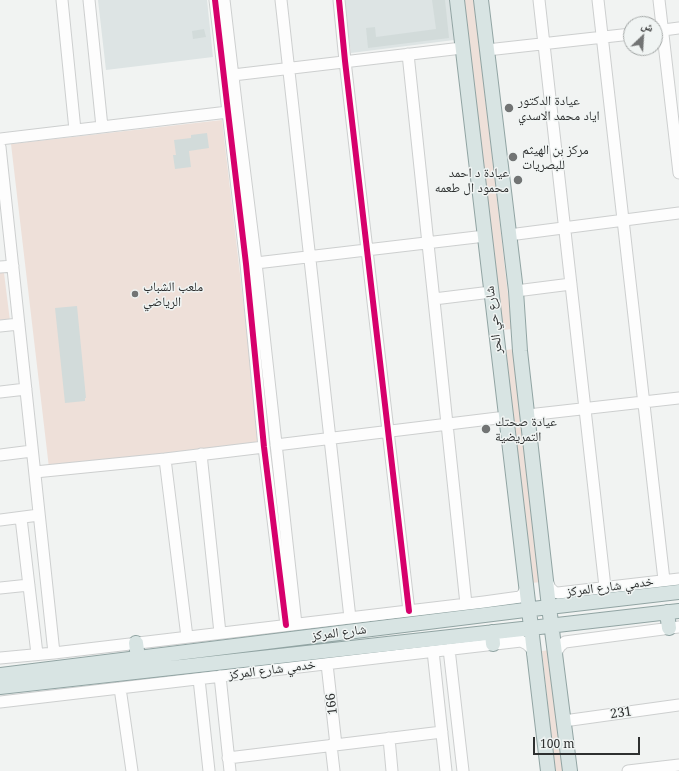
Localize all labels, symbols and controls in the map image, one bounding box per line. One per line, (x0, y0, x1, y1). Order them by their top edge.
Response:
north arrow (623, 16, 663, 56)
text: ش (639, 16, 656, 35)
place label: عيادة الدكتور اياد محمد الاسدي (518, 93, 600, 124)
marker: عيادة الدكتور اياد محمد الاسدي (503, 102, 515, 114)
place label: مركز بن الهيثم للبصريات (522, 142, 589, 173)
marker: مركز بن الهيثم للبصريات (507, 151, 519, 163)
place label: عيادة د احمد محمود ال طعمه (435, 165, 509, 196)
marker: عيادة د احمد محمود ال طعمه (512, 174, 524, 186)
place label: ملعب الشباب الرياضي (143, 279, 203, 310)
street label: شارع حي الحر (482, 285, 506, 355)
marker: ملعب الشباب الرياضي (130, 289, 140, 299)
place label: عيادة صحتك التمريضية (495, 414, 557, 445)
marker: عيادة صحتك التمريضية (480, 423, 492, 435)
street label: خدمي شارع المركز (565, 574, 655, 600)
street label: شارع المركز (311, 622, 367, 644)
street label: خدمي شارع المركز (227, 657, 317, 683)
street label: 166 (323, 692, 341, 716)
street label: 231 (609, 704, 633, 722)
scale bar (535, 729, 642, 755)
text: 100 m (540, 735, 575, 752)

